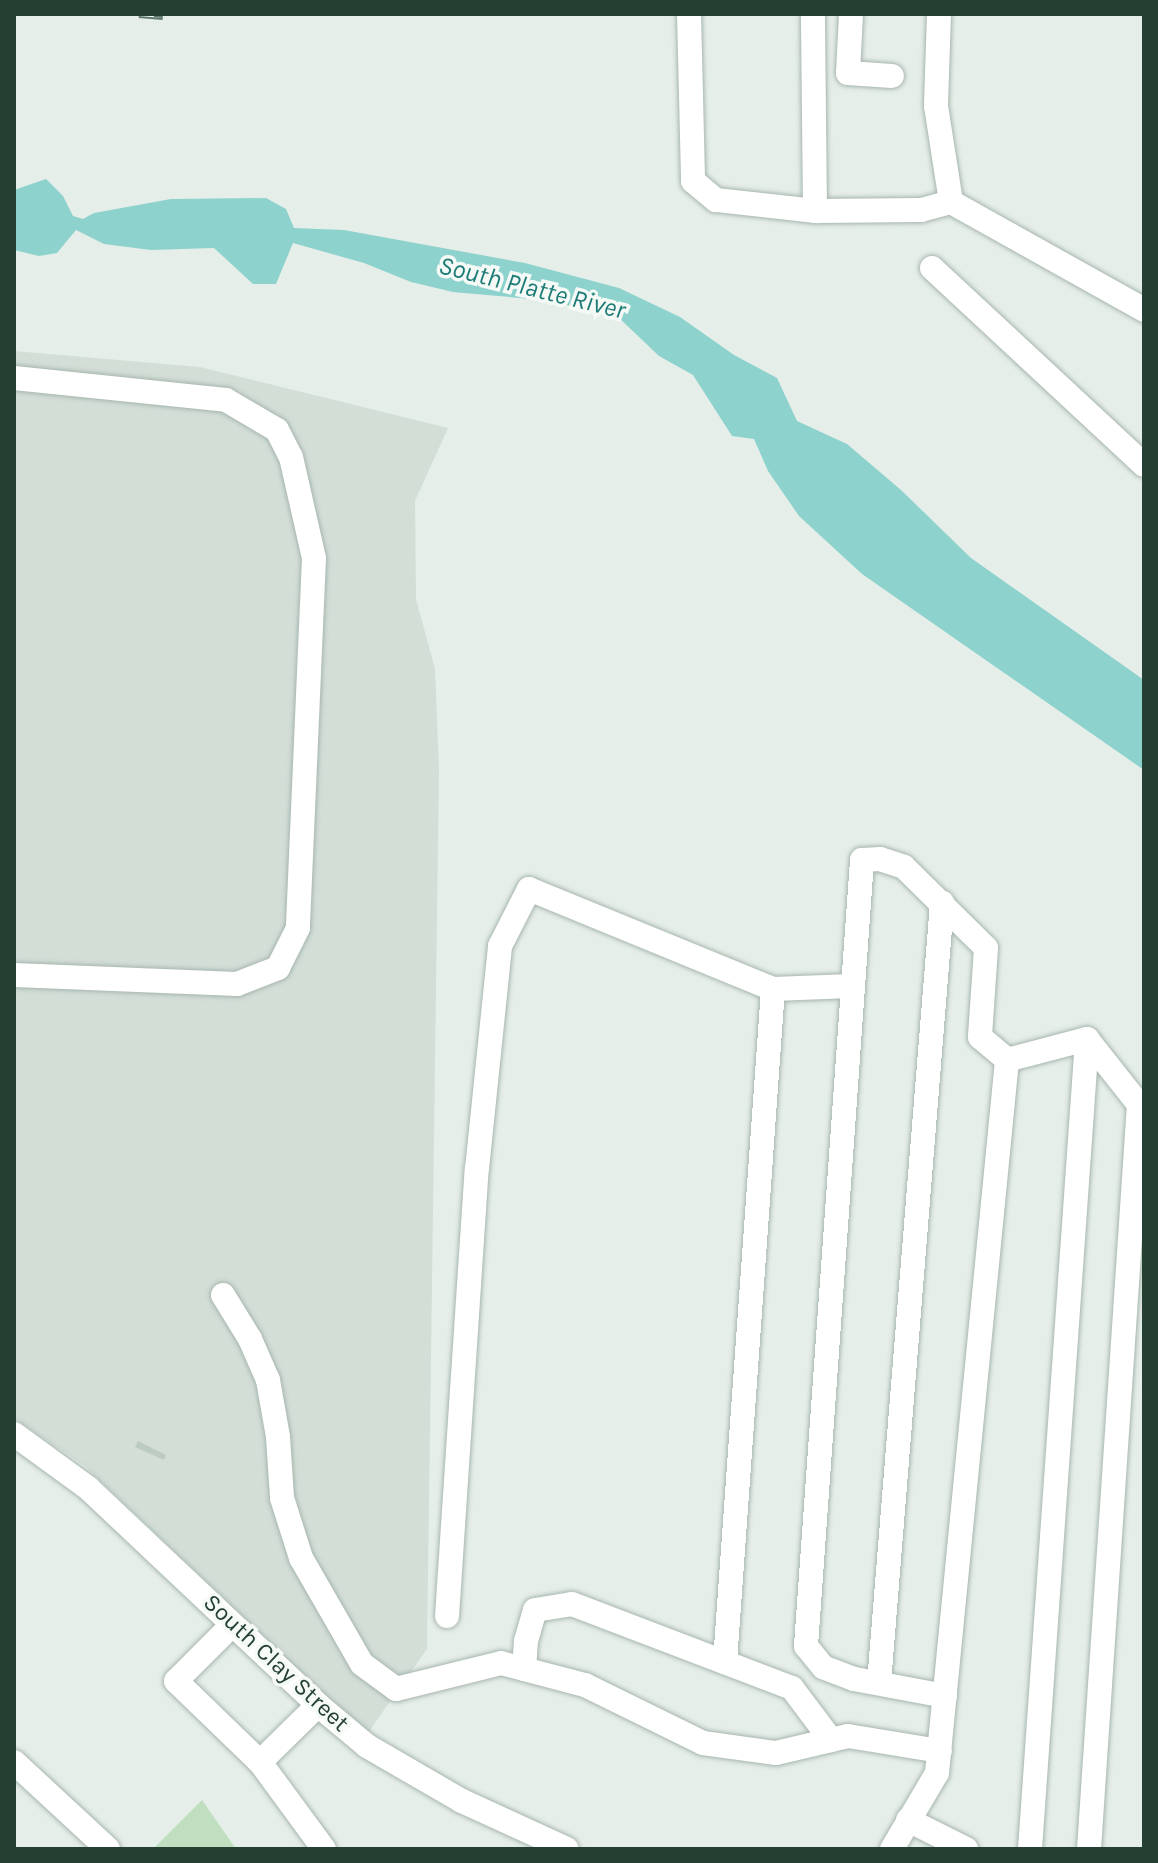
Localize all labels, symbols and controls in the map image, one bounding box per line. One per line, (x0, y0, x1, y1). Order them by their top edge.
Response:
water label: South Platte River (435, 250, 629, 326)
street label: South Clay Street (197, 1588, 355, 1738)

